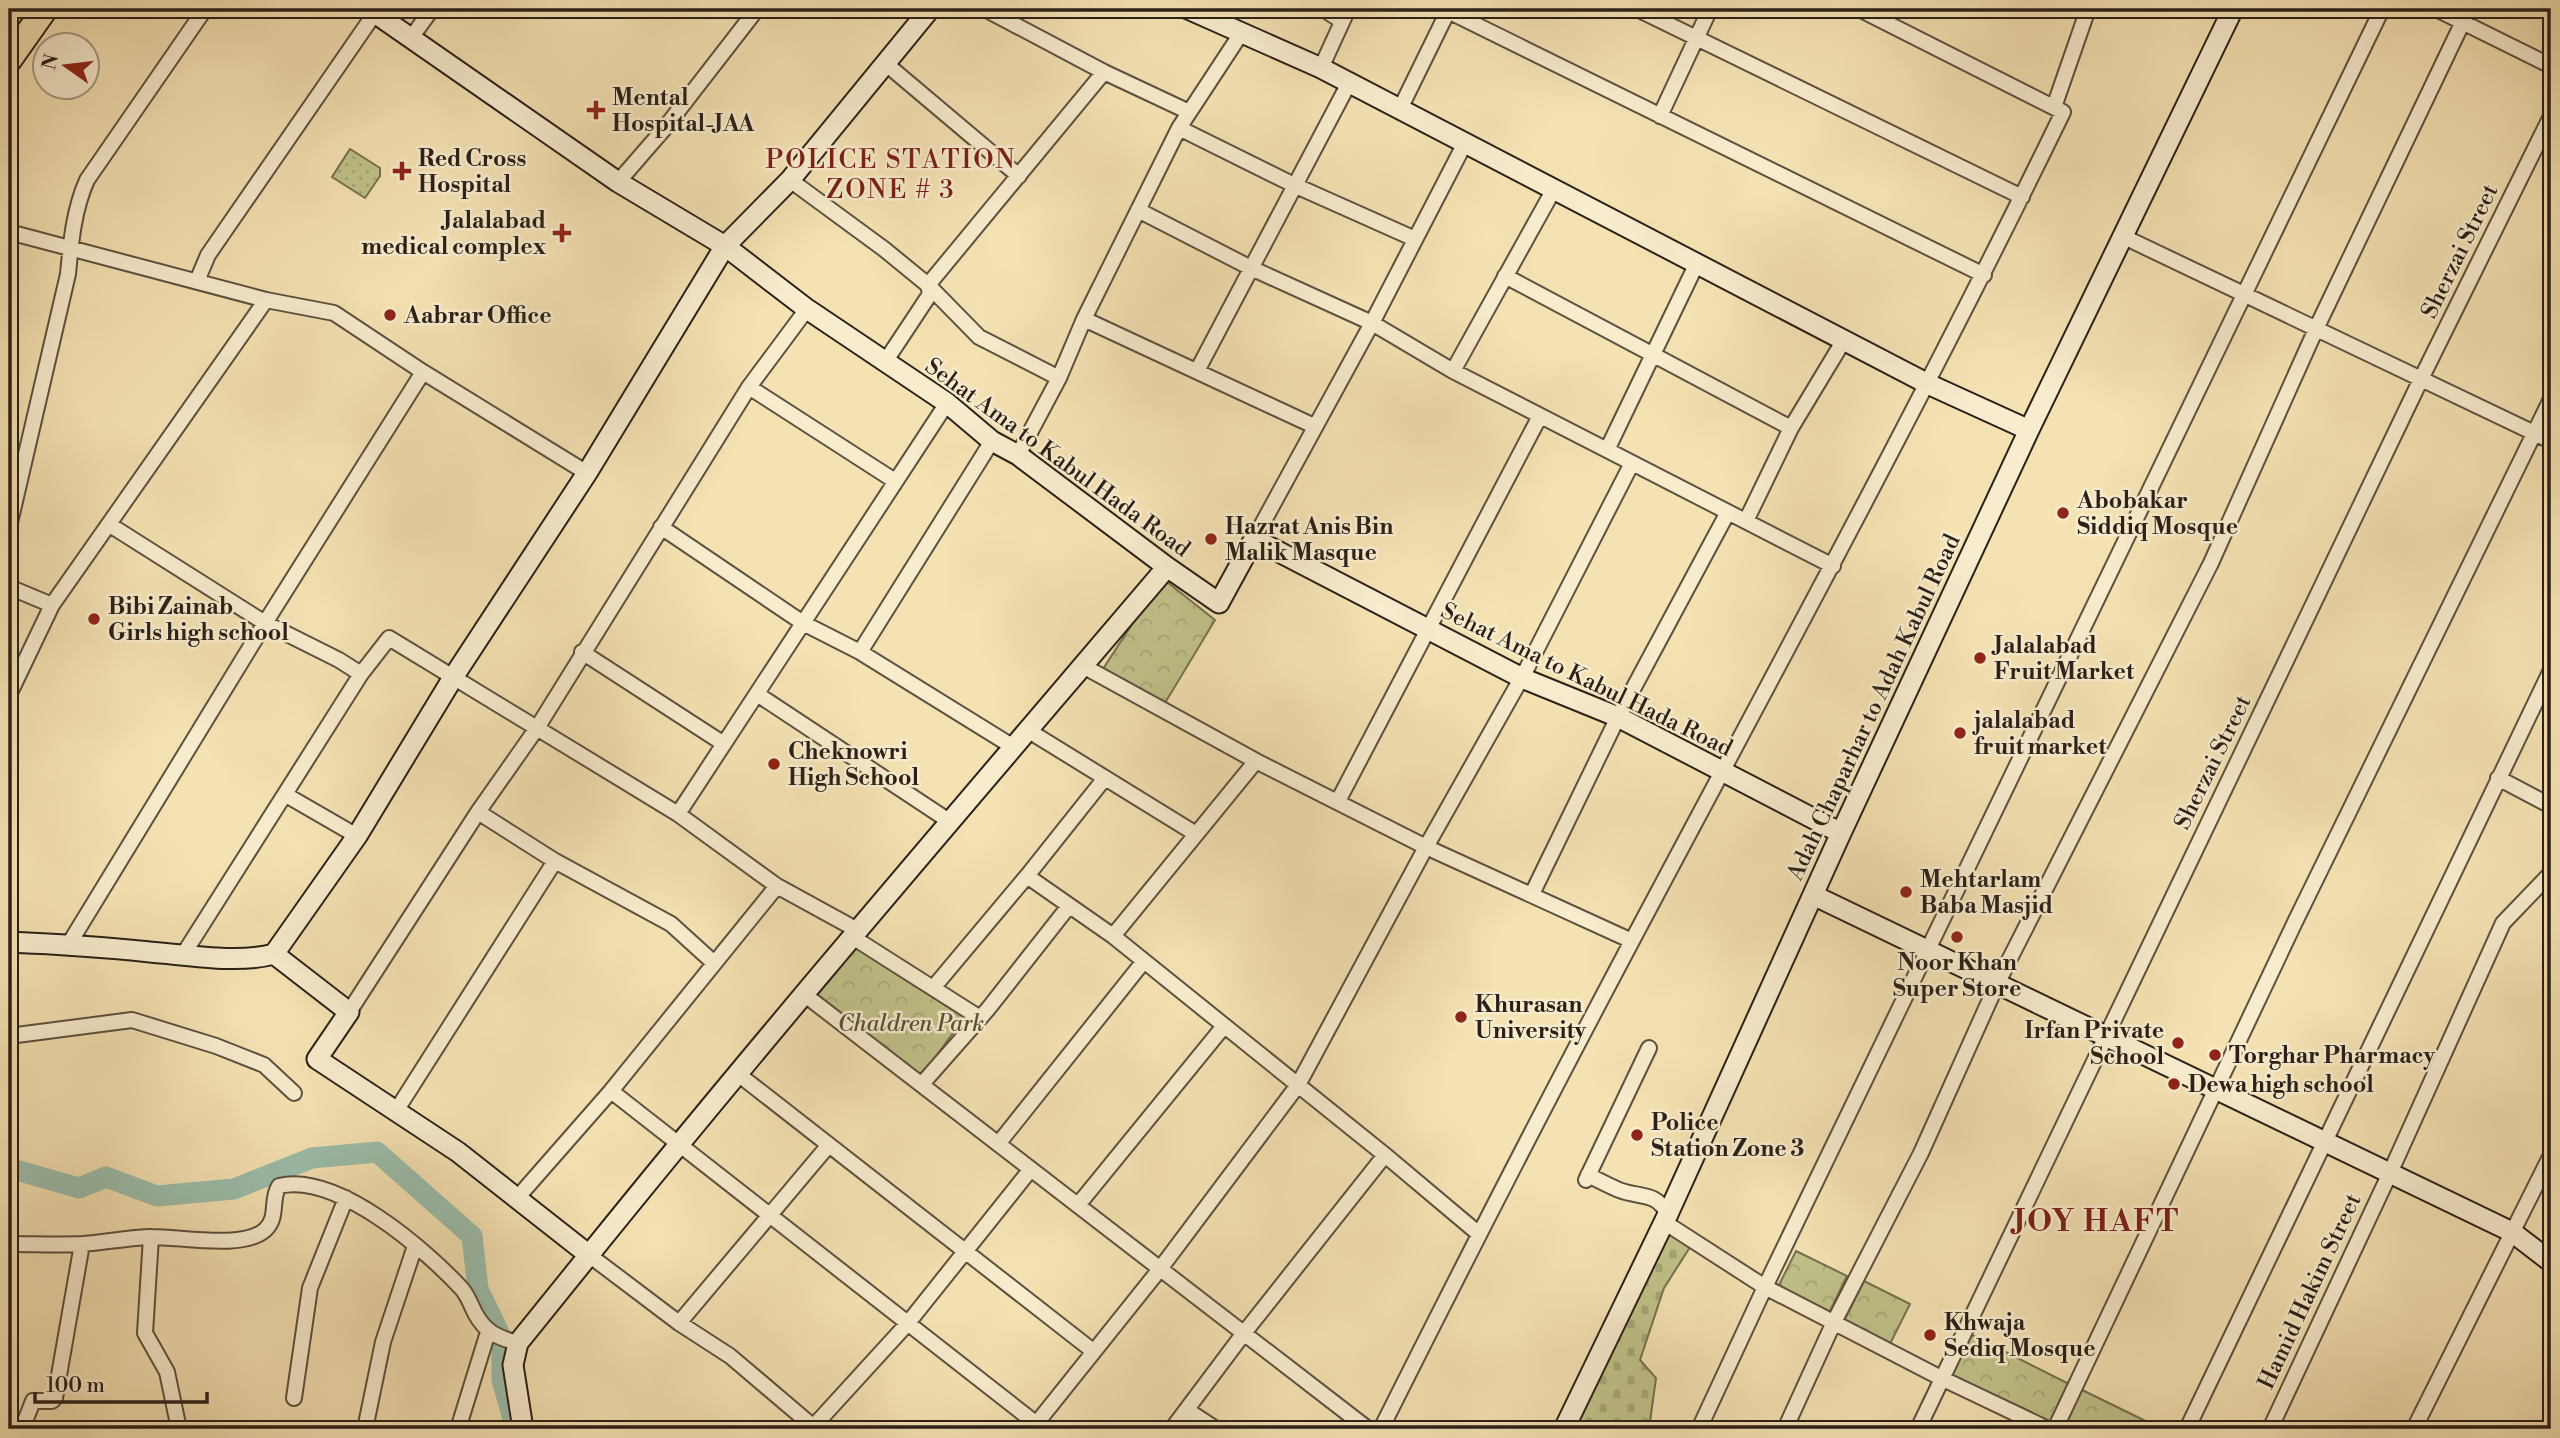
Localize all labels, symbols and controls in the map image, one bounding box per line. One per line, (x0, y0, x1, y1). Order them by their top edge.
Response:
north arrow (32, 32, 102, 102)
text: N (37, 52, 64, 72)
place label: Mental Hospital-JAA (612, 84, 755, 138)
marker: Mental Hospital-JAA (586, 100, 606, 120)
district label: POLICE STATION ZONE # 3 (765, 144, 1017, 206)
place label: Red Cross Hospital (418, 145, 526, 199)
marker: Red Cross Hospital (392, 161, 412, 181)
street label: Sherzai Street (2415, 180, 2504, 323)
place label: Jalalabad medical complex (361, 207, 547, 261)
marker: Jalalabad medical complex (552, 223, 572, 243)
place label: Aabrar Office (403, 302, 552, 330)
marker: Aabrar Office (382, 307, 398, 323)
street label: Sehat Ama to Kabul Hada Road (919, 352, 1195, 563)
place label: Abobakar Siddiq Mosque (2076, 487, 2238, 541)
marker: Abobakar Siddiq Mosque (2055, 505, 2071, 521)
place label: Hazrat Anis Bin Malik Masque (1225, 513, 1393, 567)
street label: Adah Chaparhar to Adah Kabul Road (1781, 530, 1967, 886)
marker: Hazrat Anis Bin Malik Masque (1203, 531, 1219, 547)
place label: Bibi Zainab Girls high school (108, 593, 289, 647)
street label: Sehat Ama to Kabul Hada Road (1436, 597, 1737, 763)
marker: Bibi Zainab Girls high school (86, 611, 102, 627)
place label: Jalalabad Fruit Market (1991, 632, 2135, 686)
marker: Jalalabad Fruit Market (1972, 650, 1988, 666)
street label: Sherzai Street (2168, 691, 2257, 834)
place label: jalalabad fruit market (1972, 707, 2107, 761)
marker: jalalabad fruit market (1952, 725, 1968, 741)
place label: Cheknowri High School (788, 738, 919, 792)
marker: Cheknowri High School (766, 756, 782, 772)
place label: Mehtarlam Baba Masjid (1920, 866, 2054, 920)
marker: Mehtarlam Baba Masjid (1898, 884, 1914, 900)
marker: Noor Khan Super Store (1949, 929, 1965, 945)
place label: Noor Khan Super Store (1893, 949, 2021, 1003)
place label: Khurasan University (1475, 991, 1587, 1045)
marker: Khurasan University (1453, 1009, 1469, 1025)
park label: Chaldren Park (838, 1010, 984, 1038)
place label: Irfan Private School (2025, 1017, 2164, 1071)
marker: Irfan Private School (2170, 1035, 2186, 1051)
place label: Torghar Pharmacy (2229, 1042, 2436, 1070)
marker: Torghar Pharmacy (2207, 1047, 2223, 1063)
place label: Dewa high school (2188, 1071, 2374, 1099)
marker: Dewa high school (2166, 1076, 2182, 1092)
place label: Police Station Zone 3 (1651, 1109, 1804, 1163)
marker: Police Station Zone 3 (1629, 1127, 1645, 1143)
street label: Hamid Hakim Street (2252, 1189, 2368, 1394)
district label: JOY HAFT (2010, 1203, 2180, 1241)
place label: Khwaja Sediq Mosque (1944, 1309, 2096, 1363)
marker: Khwaja Sediq Mosque (1922, 1327, 1938, 1343)
scale bar (35, 1361, 206, 1405)
text: 100 m (46, 1373, 105, 1399)

